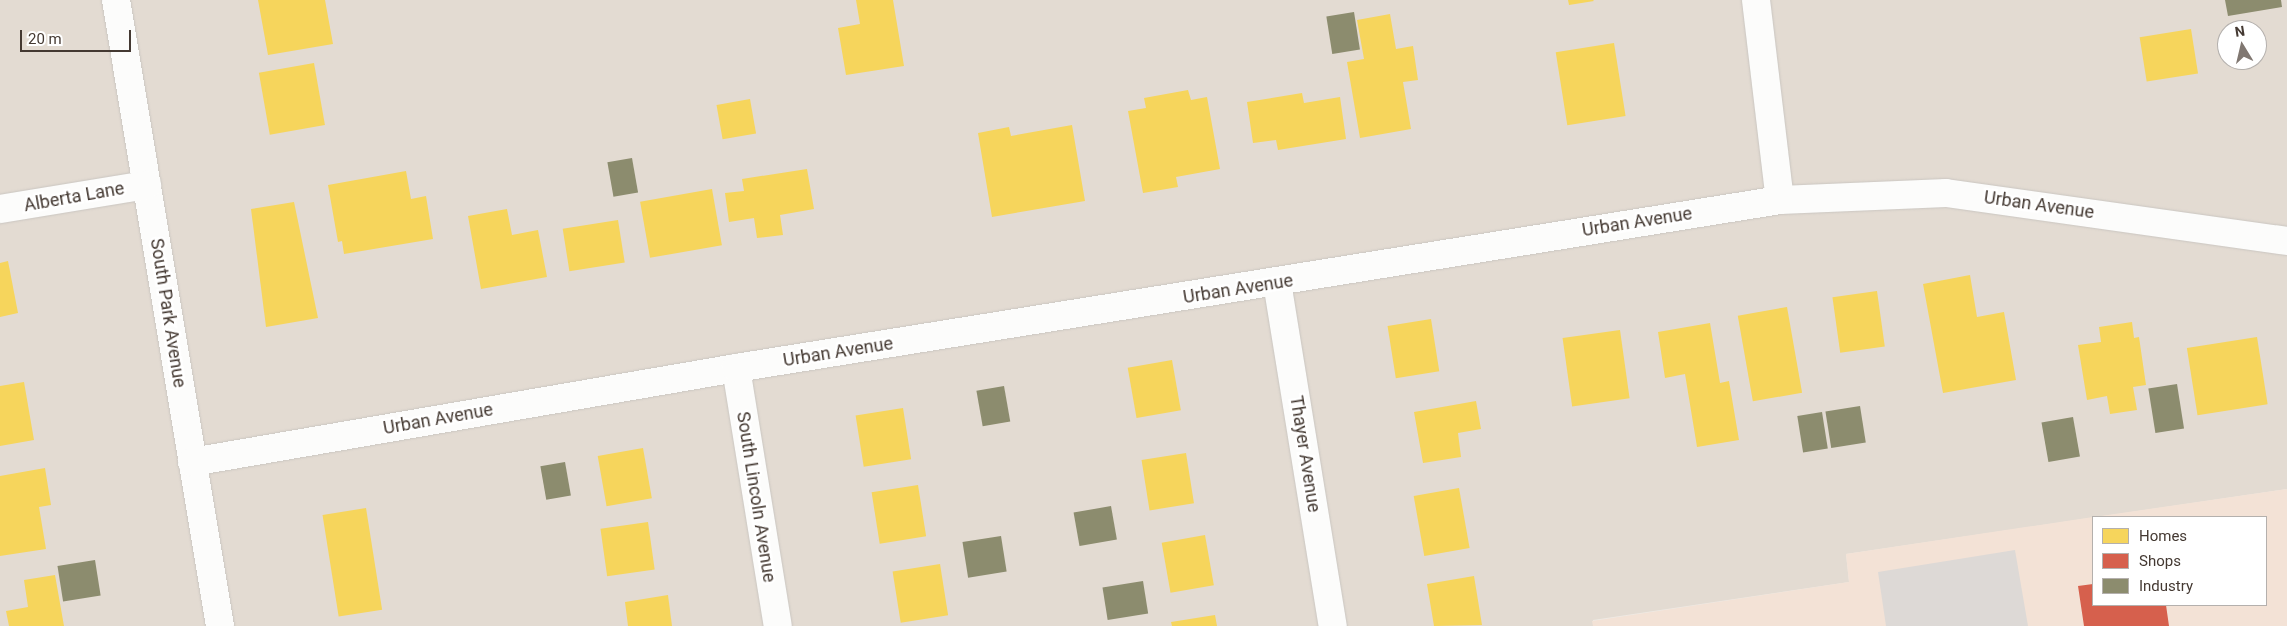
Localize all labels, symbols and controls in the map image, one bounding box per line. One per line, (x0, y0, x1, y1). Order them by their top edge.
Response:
scale bar (22, 20, 134, 52)
north arrow (2217, 20, 2267, 70)
text: N (2234, 22, 2246, 40)
text: 20 m (28, 30, 62, 48)
street label: Alberta Lane (22, 178, 126, 216)
street label: Urban Avenue (1983, 187, 2095, 223)
street label: Urban Avenue (1581, 203, 1693, 241)
street label: South Park Avenue (146, 237, 190, 389)
street label: Urban Avenue (1182, 270, 1294, 308)
street label: Urban Avenue (782, 333, 894, 371)
street label: Thayer Avenue (1285, 394, 1325, 514)
street label: Urban Avenue (381, 399, 495, 439)
street label: South Lincoln Avenue (732, 410, 780, 584)
legend (2092, 516, 2267, 606)
text: Homes (2139, 527, 2187, 545)
text: Shops (2139, 552, 2181, 570)
text: Industry (2139, 577, 2193, 595)

